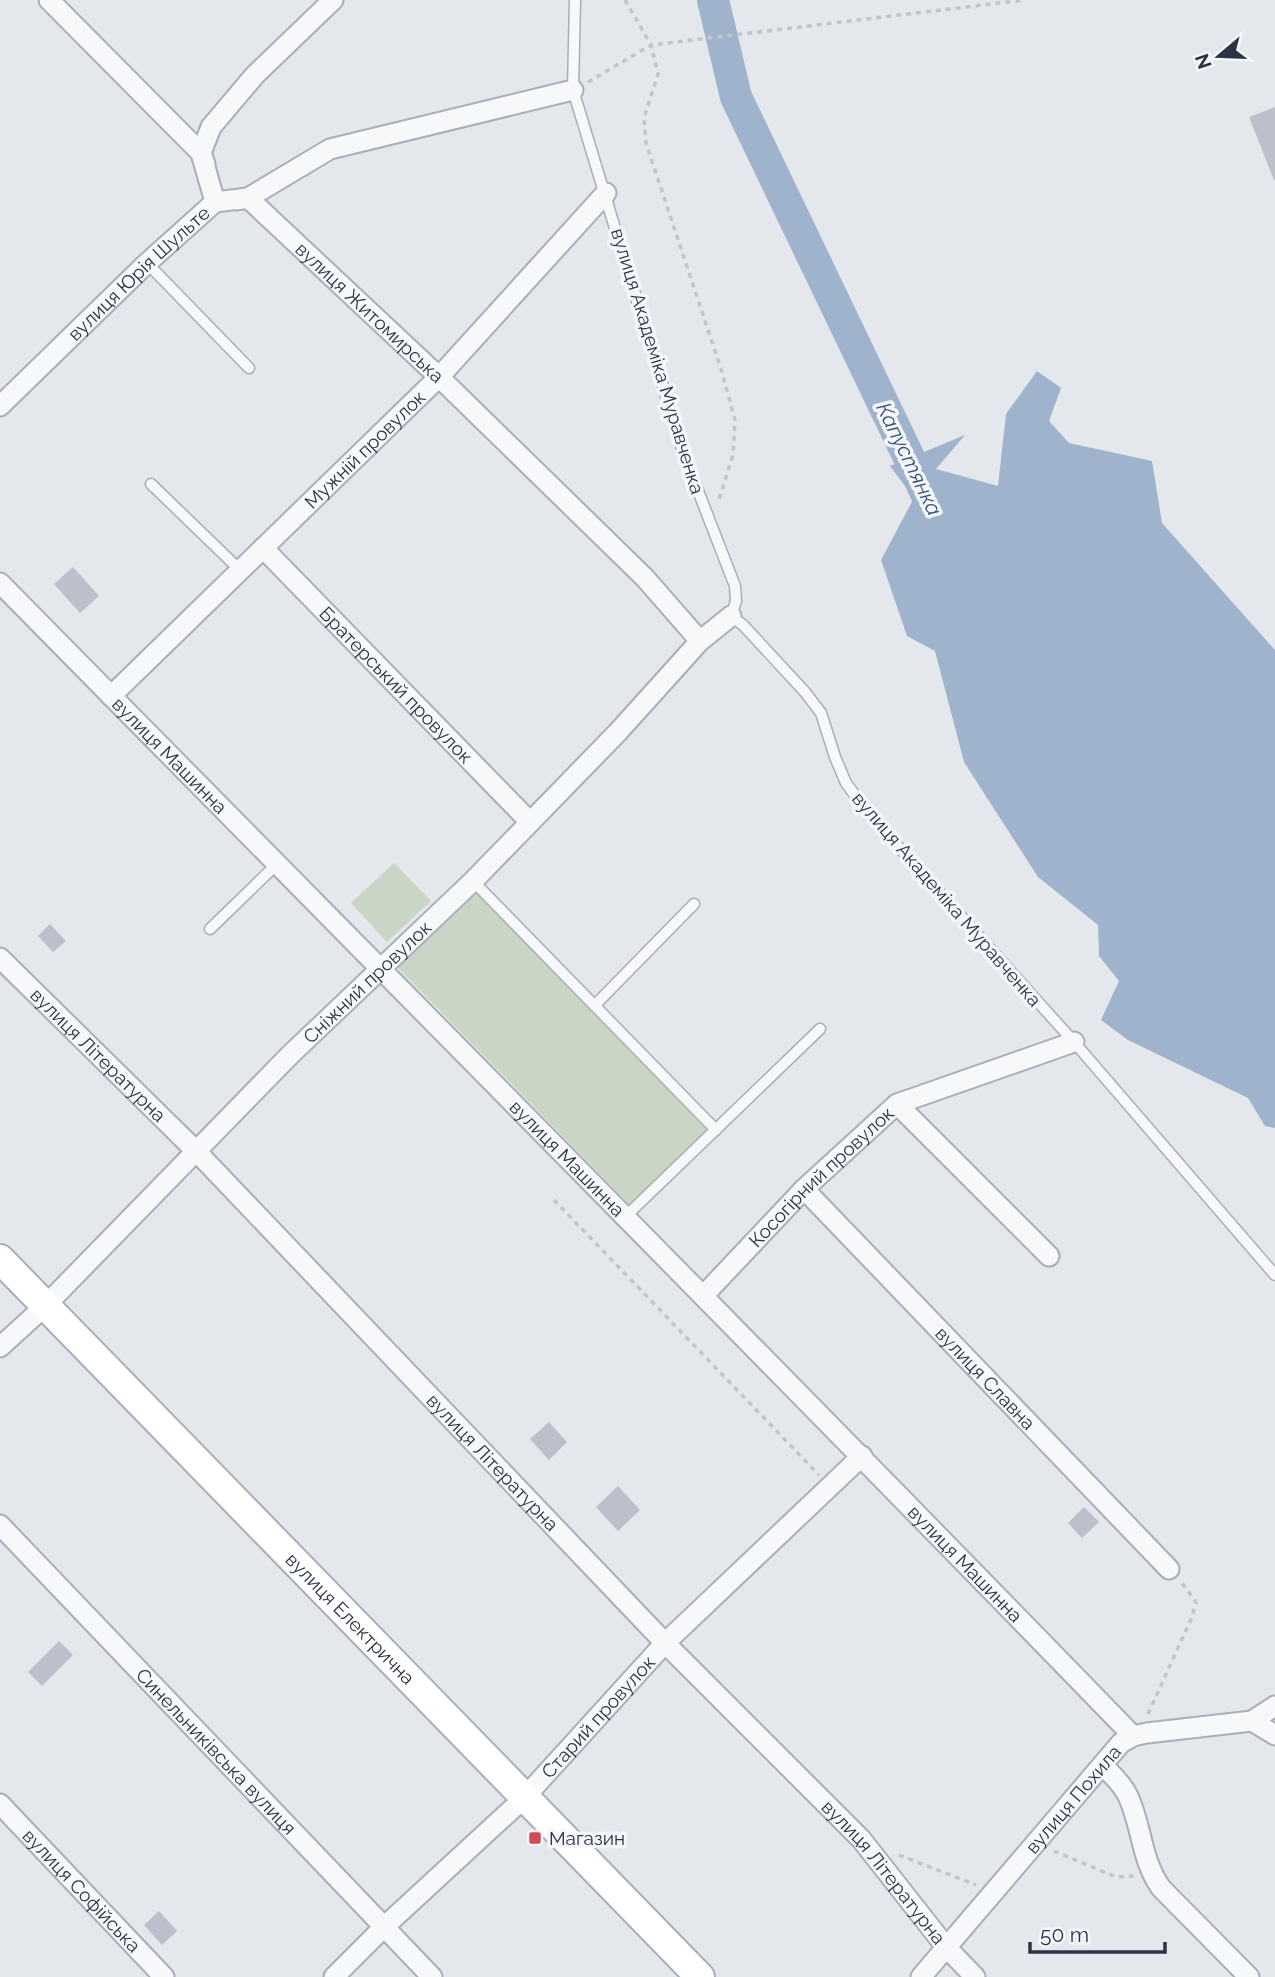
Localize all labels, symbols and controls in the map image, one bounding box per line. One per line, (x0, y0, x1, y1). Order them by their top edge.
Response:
north arrow (1184, 21, 1254, 91)
text: N (1190, 51, 1216, 72)
street label: вулиця Юрія Шульте (63, 201, 214, 345)
street label: вулиця Академіка Муравченка (607, 225, 709, 497)
street label: вулиця Житомирська (291, 238, 449, 387)
street label: Мужній провулок (300, 386, 430, 513)
water label: Капустянка (871, 398, 948, 519)
street label: Братерський провулок (315, 602, 477, 768)
street label: вулиця Машинна (108, 693, 232, 818)
street label: вулиця Академіка Муравченка (848, 787, 1046, 1011)
street label: Сніжний провулок (299, 916, 436, 1048)
street label: вулиця Літературна (26, 983, 171, 1126)
street label: вулиця Машинна (505, 1096, 629, 1221)
street label: Косогірний провулок (744, 1102, 898, 1252)
street label: вулиця Славна (931, 1322, 1040, 1434)
street label: вулиця Літературна (422, 1389, 563, 1535)
street label: вулиця Машинна (904, 1501, 1027, 1626)
street label: вулиця Електрична (281, 1548, 419, 1689)
street label: Старий провулок (537, 1651, 659, 1783)
street label: Синельниківська вулиця (132, 1664, 301, 1839)
street label: вулиця Похила (1021, 1741, 1125, 1858)
street label: вулиця Літературна (818, 1796, 950, 1948)
street label: вулиця Софійська (18, 1824, 145, 1956)
place label: Магазин (549, 1827, 625, 1849)
marker: Магазин (527, 1830, 543, 1846)
scale bar (1030, 1910, 1165, 1954)
text: 50 m (1040, 1922, 1089, 1947)

